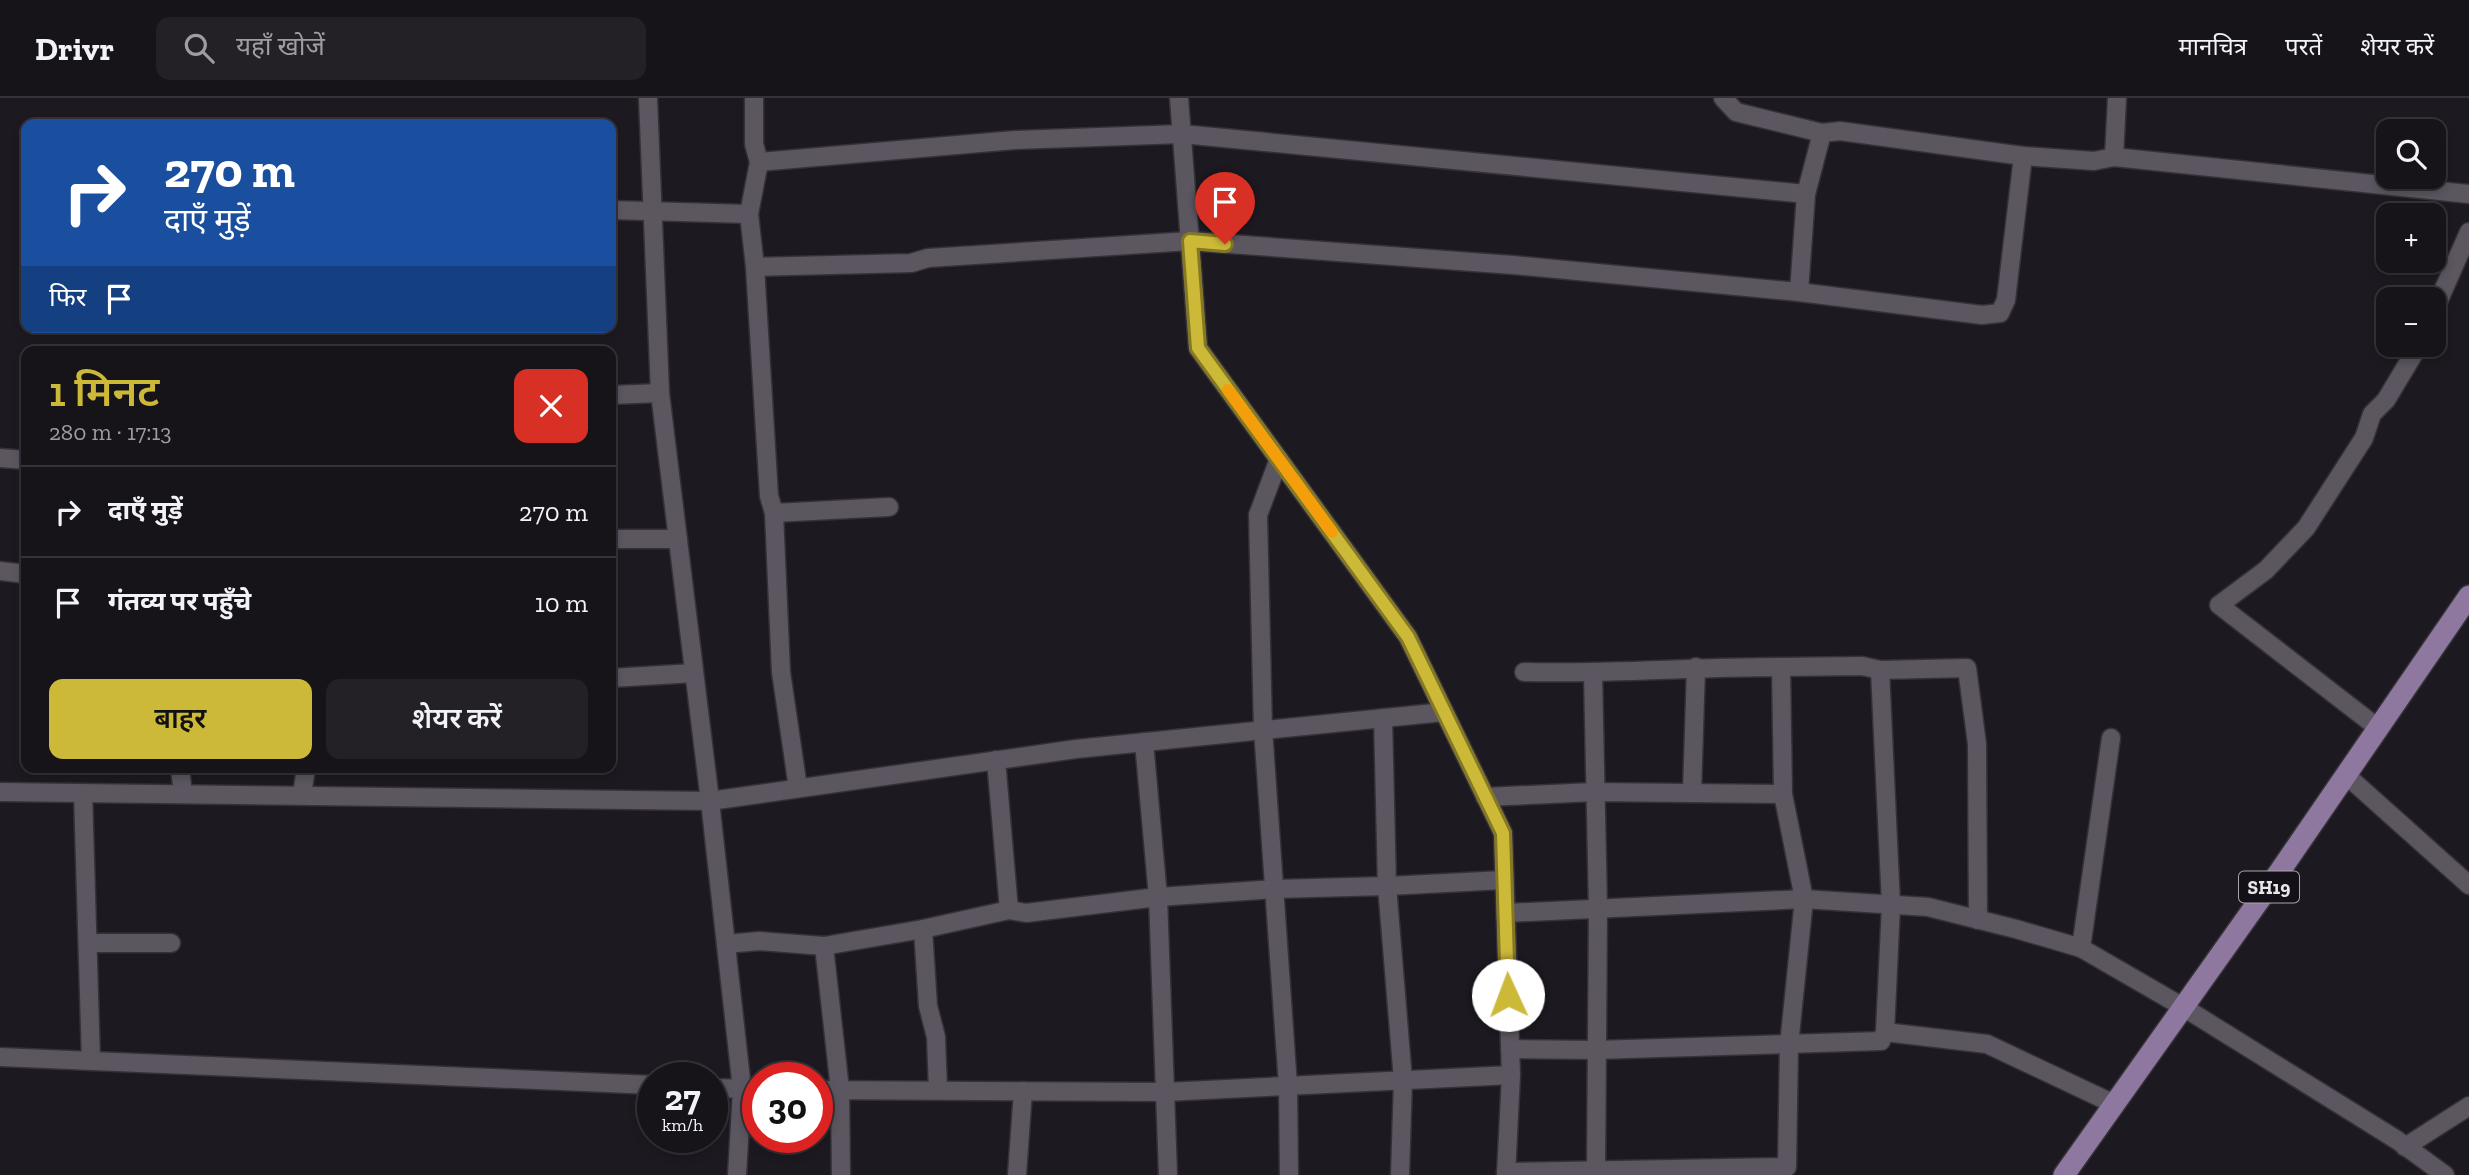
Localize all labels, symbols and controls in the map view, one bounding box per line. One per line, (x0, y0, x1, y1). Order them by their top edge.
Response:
search box (156, 17, 646, 80)
text: Drivr (35, 29, 114, 68)
icon: search (180, 29, 218, 67)
text: यहाँ खोजें (236, 30, 325, 62)
text: मानचित्र (2179, 32, 2247, 61)
text: परतें (2285, 32, 2322, 61)
text: शेयर करें (2360, 32, 2434, 61)
map controls (2376, 119, 2446, 357)
button: search (2376, 119, 2446, 189)
text: 270 m (164, 141, 295, 200)
icon: right (49, 147, 140, 238)
pin (1195, 172, 1255, 244)
icon: arrive (1206, 183, 1244, 221)
text: दाएँ मुड़ें (164, 201, 251, 239)
button: + (2376, 203, 2446, 273)
icon: arrive (100, 280, 138, 318)
text: फिर (49, 281, 86, 313)
button: − (2376, 287, 2446, 357)
text: 1 मिनट (49, 366, 159, 417)
button: close (514, 369, 588, 443)
text: 280 m · 17:13 (49, 418, 172, 446)
icon: right (49, 493, 87, 531)
text: दाएँ मुड़ें (108, 494, 183, 526)
text: 270 m (519, 496, 588, 528)
icon: arrive (49, 584, 87, 622)
text: गंतव्य पर पहुँचे (108, 585, 251, 617)
text: 10 m (535, 587, 588, 619)
button: बाहर (49, 679, 312, 759)
button: शेयर करें (326, 679, 588, 759)
road number: SH19 (2239, 872, 2299, 902)
position arrow (1471, 958, 1545, 1032)
speed limit sign: 30 (742, 1062, 833, 1153)
text: 27 (664, 1077, 701, 1119)
text: km/h (662, 1114, 703, 1136)

